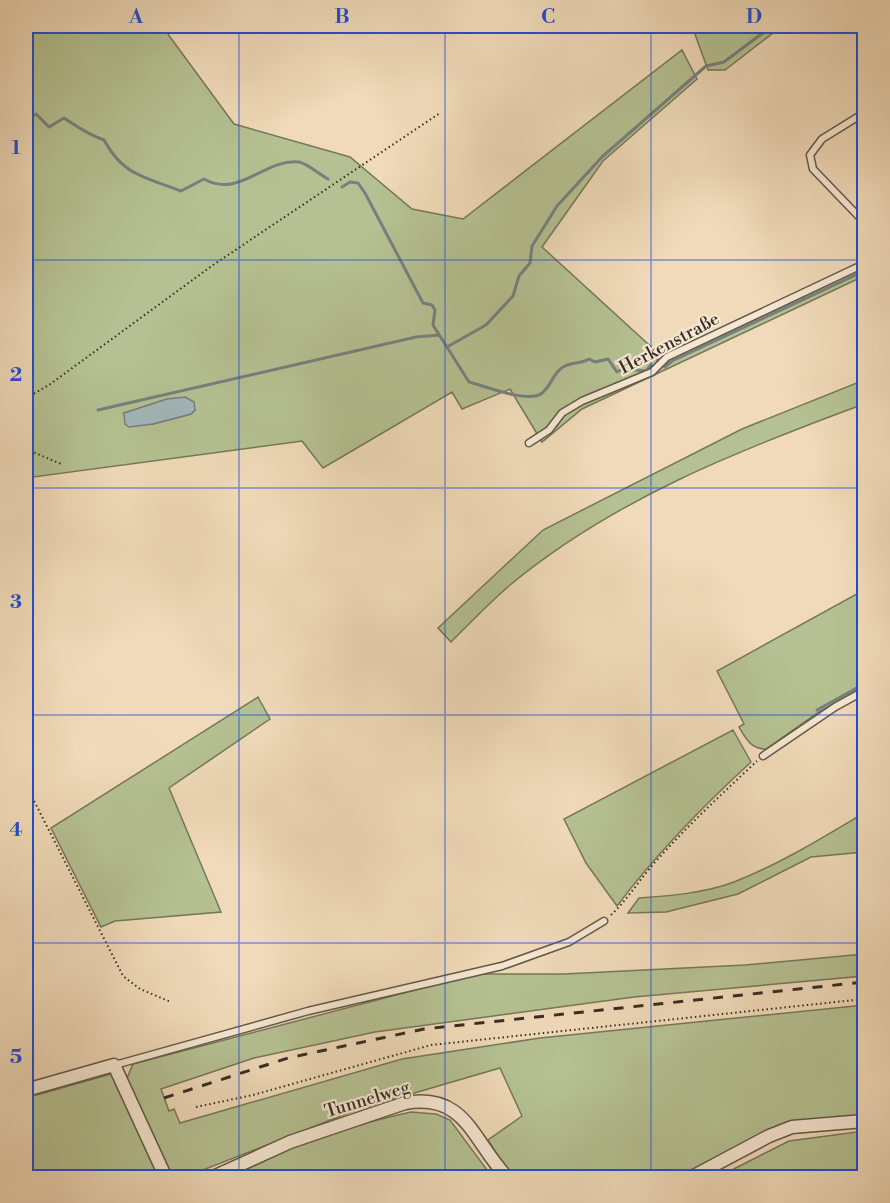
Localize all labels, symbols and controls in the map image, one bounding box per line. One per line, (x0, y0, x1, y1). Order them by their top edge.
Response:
text: A (128, 5, 144, 30)
text: B (334, 5, 350, 30)
text: C (541, 5, 555, 30)
text: D (746, 5, 762, 30)
text: 1 (11, 136, 21, 161)
street label: Herkenstraße (615, 307, 723, 380)
text: 2 (10, 363, 22, 388)
text: 3 (10, 590, 22, 615)
text: 4 (9, 818, 23, 843)
text: 5 (10, 1045, 22, 1070)
street label: Tunnelweg (322, 1075, 413, 1123)

